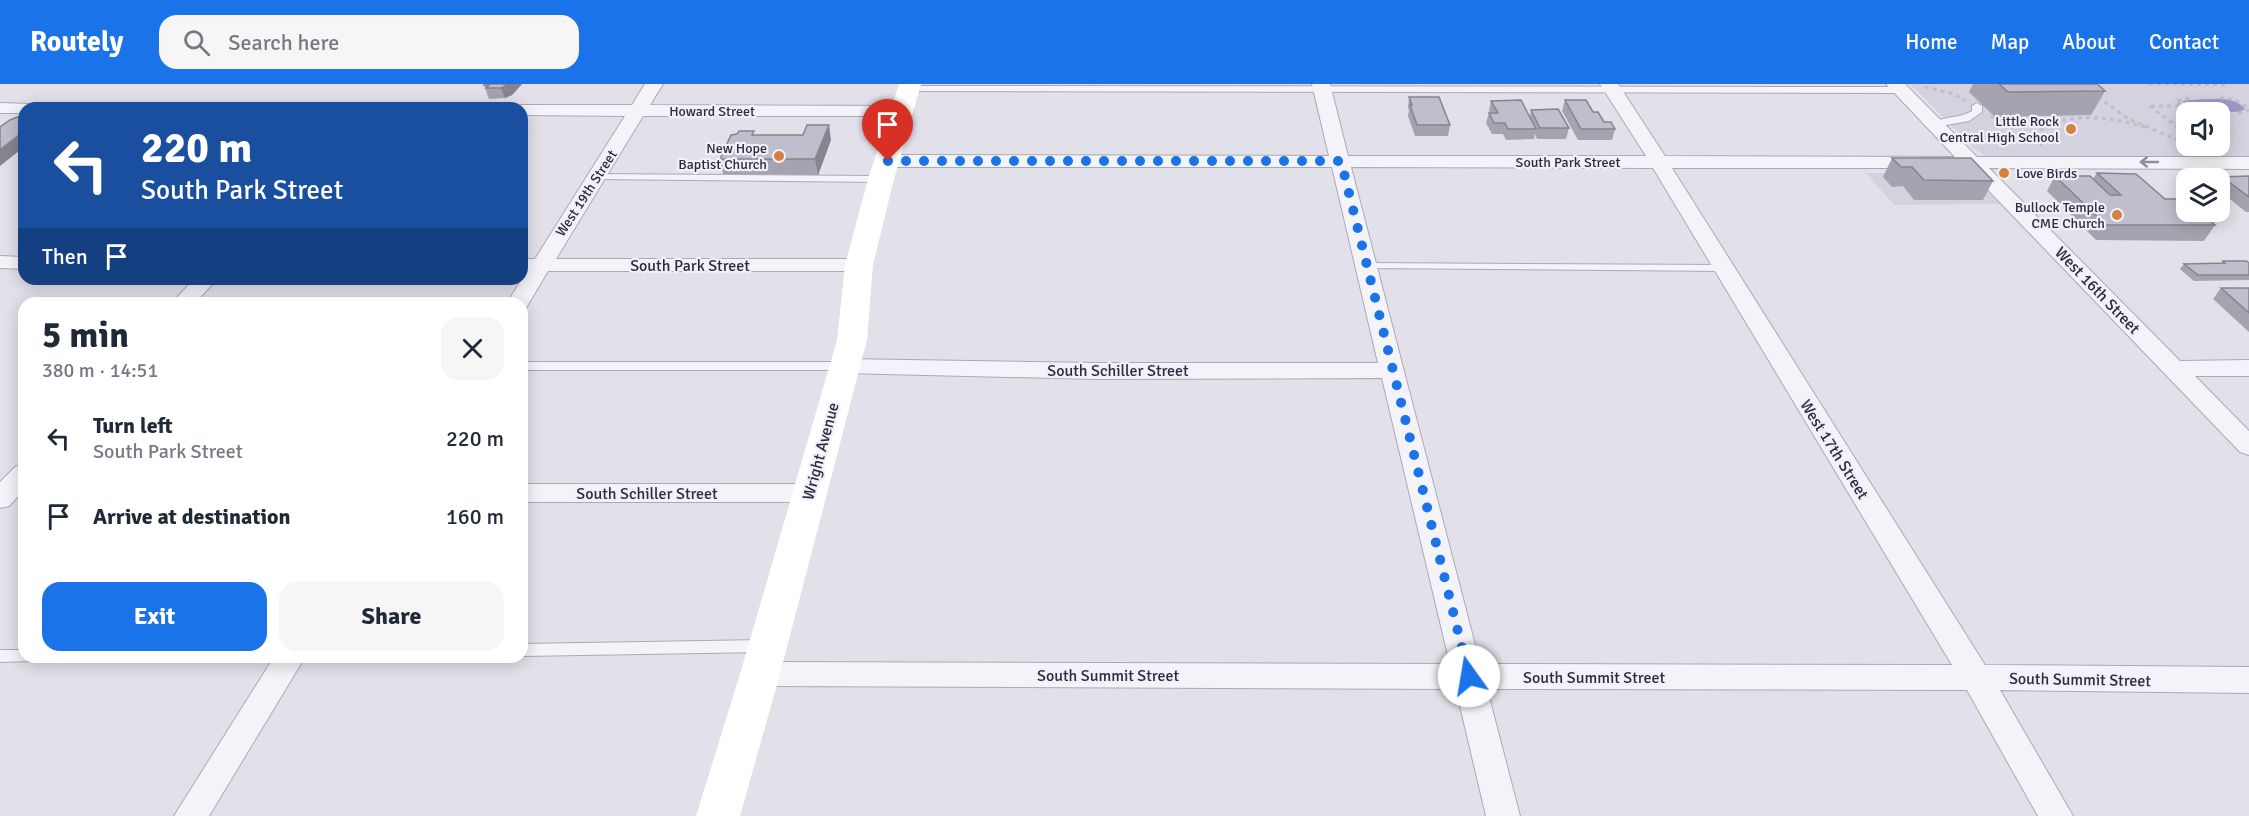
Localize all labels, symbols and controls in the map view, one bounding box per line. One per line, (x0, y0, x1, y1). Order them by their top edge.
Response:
search box (159, 15, 579, 69)
text: Routely (30, 25, 123, 59)
icon: search (180, 26, 213, 59)
text: Search here (228, 29, 339, 56)
text: Home (1905, 29, 1958, 55)
text: Map (1991, 29, 2029, 55)
text: About (2062, 29, 2116, 55)
text: Contact (2149, 29, 2219, 55)
pin (862, 99, 913, 161)
map controls (2176, 102, 2230, 222)
button: sound (2176, 102, 2230, 156)
street label: Howard Street (669, 103, 755, 120)
icon: arrive (871, 108, 904, 141)
place label: Little Rock Central High School (1940, 113, 2059, 146)
marker: Little Rock Central High School (2064, 122, 2078, 136)
text: 220 m (141, 123, 252, 174)
icon: left (42, 126, 120, 204)
place label: New Hope Baptist Church (678, 140, 767, 173)
street label: West 19th Street (552, 147, 621, 240)
marker: New Hope Baptist Church (772, 149, 786, 163)
street label: South Park Street (1516, 154, 1620, 171)
one-way arrow (2139, 156, 2159, 168)
place label: Love Birds (2016, 165, 2077, 182)
marker: Love Birds (1997, 166, 2011, 180)
button: layers (2176, 168, 2230, 222)
text: South Park Street (141, 174, 343, 207)
place label: Bullock Temple CME Church (2015, 199, 2105, 232)
marker: Bullock Temple CME Church (2110, 208, 2124, 222)
icon: arrive (100, 240, 133, 273)
text: Then (42, 243, 88, 270)
street label: West 16th Street (2051, 243, 2144, 339)
street label: South Park Street (630, 256, 750, 276)
text: 5 min (42, 313, 129, 358)
button: close (441, 317, 504, 380)
text: 380 m · 14:51 (42, 358, 158, 383)
street label: South Schiller Street (1047, 361, 1189, 381)
street label: West 17th Street (1795, 396, 1873, 503)
street label: Wright Avenue (798, 400, 844, 502)
text: Turn left (93, 412, 173, 439)
icon: left (42, 422, 75, 455)
text: 220 m (446, 425, 504, 452)
text: South Park Street (93, 439, 243, 464)
street label: South Schiller Street (576, 484, 718, 504)
icon: arrive (42, 500, 75, 533)
text: Arrive at destination (93, 503, 290, 530)
text: 160 m (446, 503, 504, 530)
button: Exit (42, 582, 267, 651)
button: Share (279, 582, 504, 651)
position arrow (1437, 644, 1501, 708)
street label: South Summit Street (1037, 666, 1179, 686)
street label: South Summit Street (1523, 668, 1665, 688)
street label: South Summit Street (2009, 669, 2152, 691)

